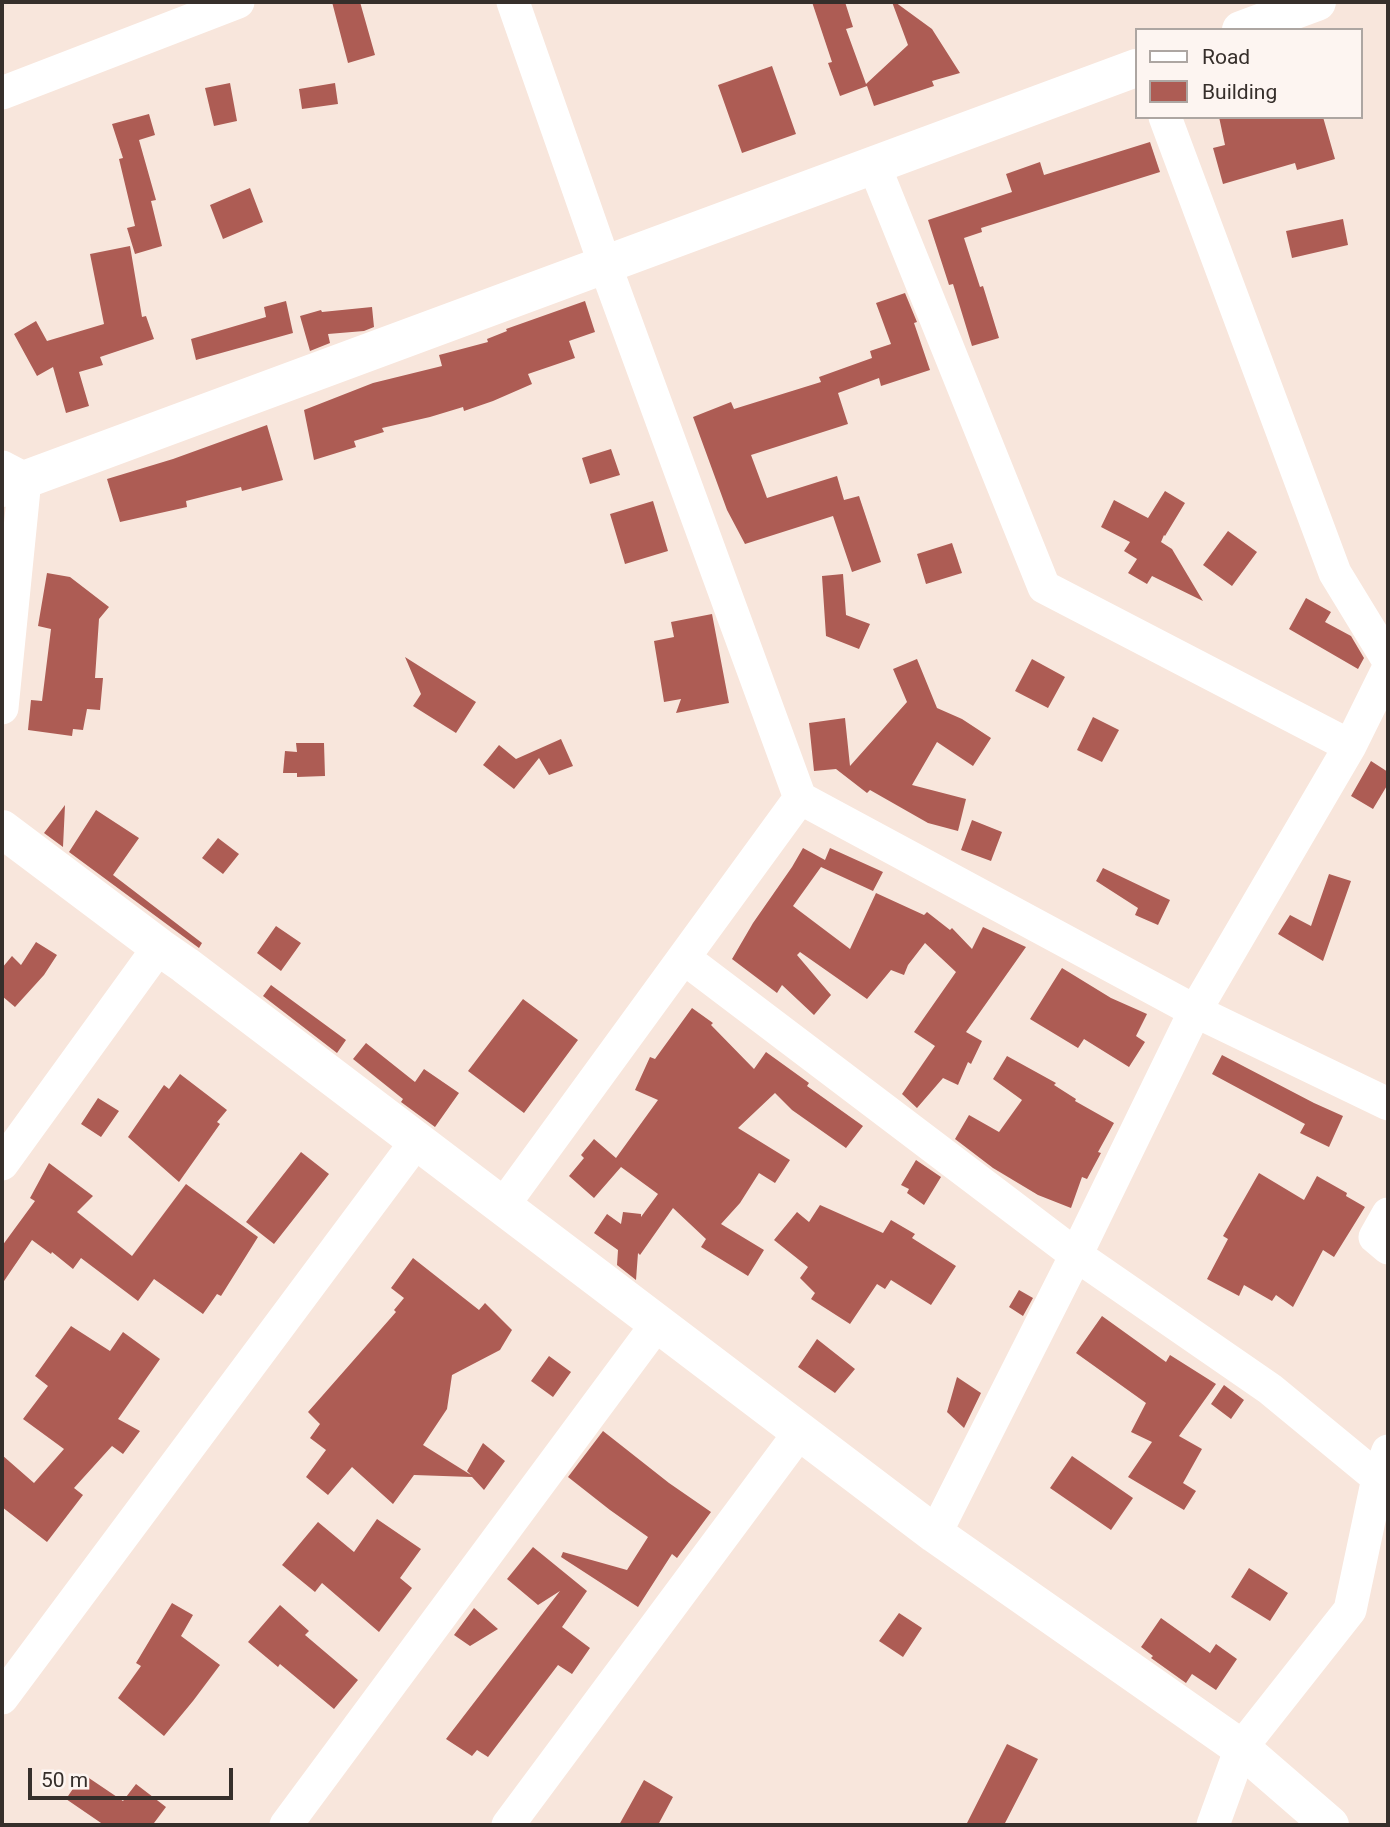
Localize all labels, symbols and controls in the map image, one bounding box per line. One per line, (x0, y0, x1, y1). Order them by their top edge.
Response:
legend (1134, 28, 1362, 119)
text: Road (1202, 45, 1250, 69)
text: Building (1202, 80, 1277, 104)
scale bar (32, 1754, 236, 1798)
text: 50 m (41, 1768, 88, 1792)

